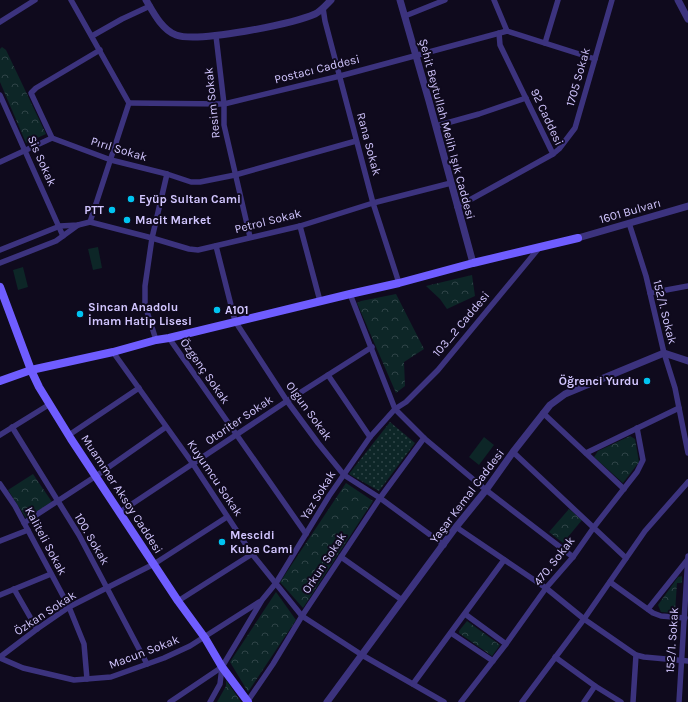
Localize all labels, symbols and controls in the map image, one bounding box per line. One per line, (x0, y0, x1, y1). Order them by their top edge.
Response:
street label: Şehit Beytullah Melih Işık Caddesi (416, 37, 478, 221)
street label: 1705 Sokak (563, 46, 593, 108)
street label: Postacı Caddesi (273, 52, 361, 86)
street label: Resim Sokak (201, 67, 223, 139)
street label: 92 Caddesi (528, 86, 566, 148)
street label: Rana Sokak (354, 111, 384, 177)
street label: Sis Sokak (25, 134, 59, 189)
street label: Pırıl Sokak (89, 134, 149, 164)
place label: Eyüp Sultan Cami (139, 192, 241, 206)
marker: Eyüp Sultan Cami (126, 194, 136, 204)
street label: 1601 Bulvarı (598, 196, 662, 226)
place label: PTT (84, 203, 105, 217)
marker: PTT (107, 205, 117, 215)
street label: Petrol Sokak (233, 206, 303, 236)
place label: Macit Market (135, 213, 211, 227)
marker: Macit Market (122, 215, 132, 225)
street label: 152/1. Sokak (650, 278, 680, 346)
street label: 103_2 Caddesi (430, 289, 492, 359)
place label: Sincan Anadolu İmam Hatip Lisesi (88, 300, 192, 328)
place label: A101 (225, 303, 249, 317)
marker: A101 (212, 305, 222, 315)
marker: Sincan Anadolu İmam Hatip Lisesi (75, 309, 85, 319)
street label: Özgenç Sokak (177, 336, 233, 407)
place label: Öğrenci Yurdu (559, 374, 639, 388)
marker: Öğrenci Yurdu (642, 376, 652, 386)
street label: Olgun Sokak (283, 379, 335, 443)
street label: Otoriter Sokak (203, 392, 276, 448)
street label: Muammer Aksoy Caddesi (78, 432, 166, 556)
street label: Kuyumcu Sokak (184, 437, 246, 519)
street label: Yaşar Kemal Caddesi (427, 446, 507, 546)
street label: Yaz Sokak (298, 468, 339, 522)
street label: Kaliteli Sokak (22, 504, 70, 578)
street label: 100. Sokak (72, 511, 112, 567)
place label: Mescidi Kuba Cami (230, 528, 293, 556)
street label: Orkun Sokak (299, 530, 349, 596)
street label: 470. Sokak (531, 534, 578, 588)
marker: Mescidi Kuba Cami (217, 537, 227, 547)
street label: Özkan Sokak (11, 588, 79, 638)
street label: 152/1. Sokak (663, 606, 681, 673)
street label: Macun Sokak (107, 632, 181, 672)

